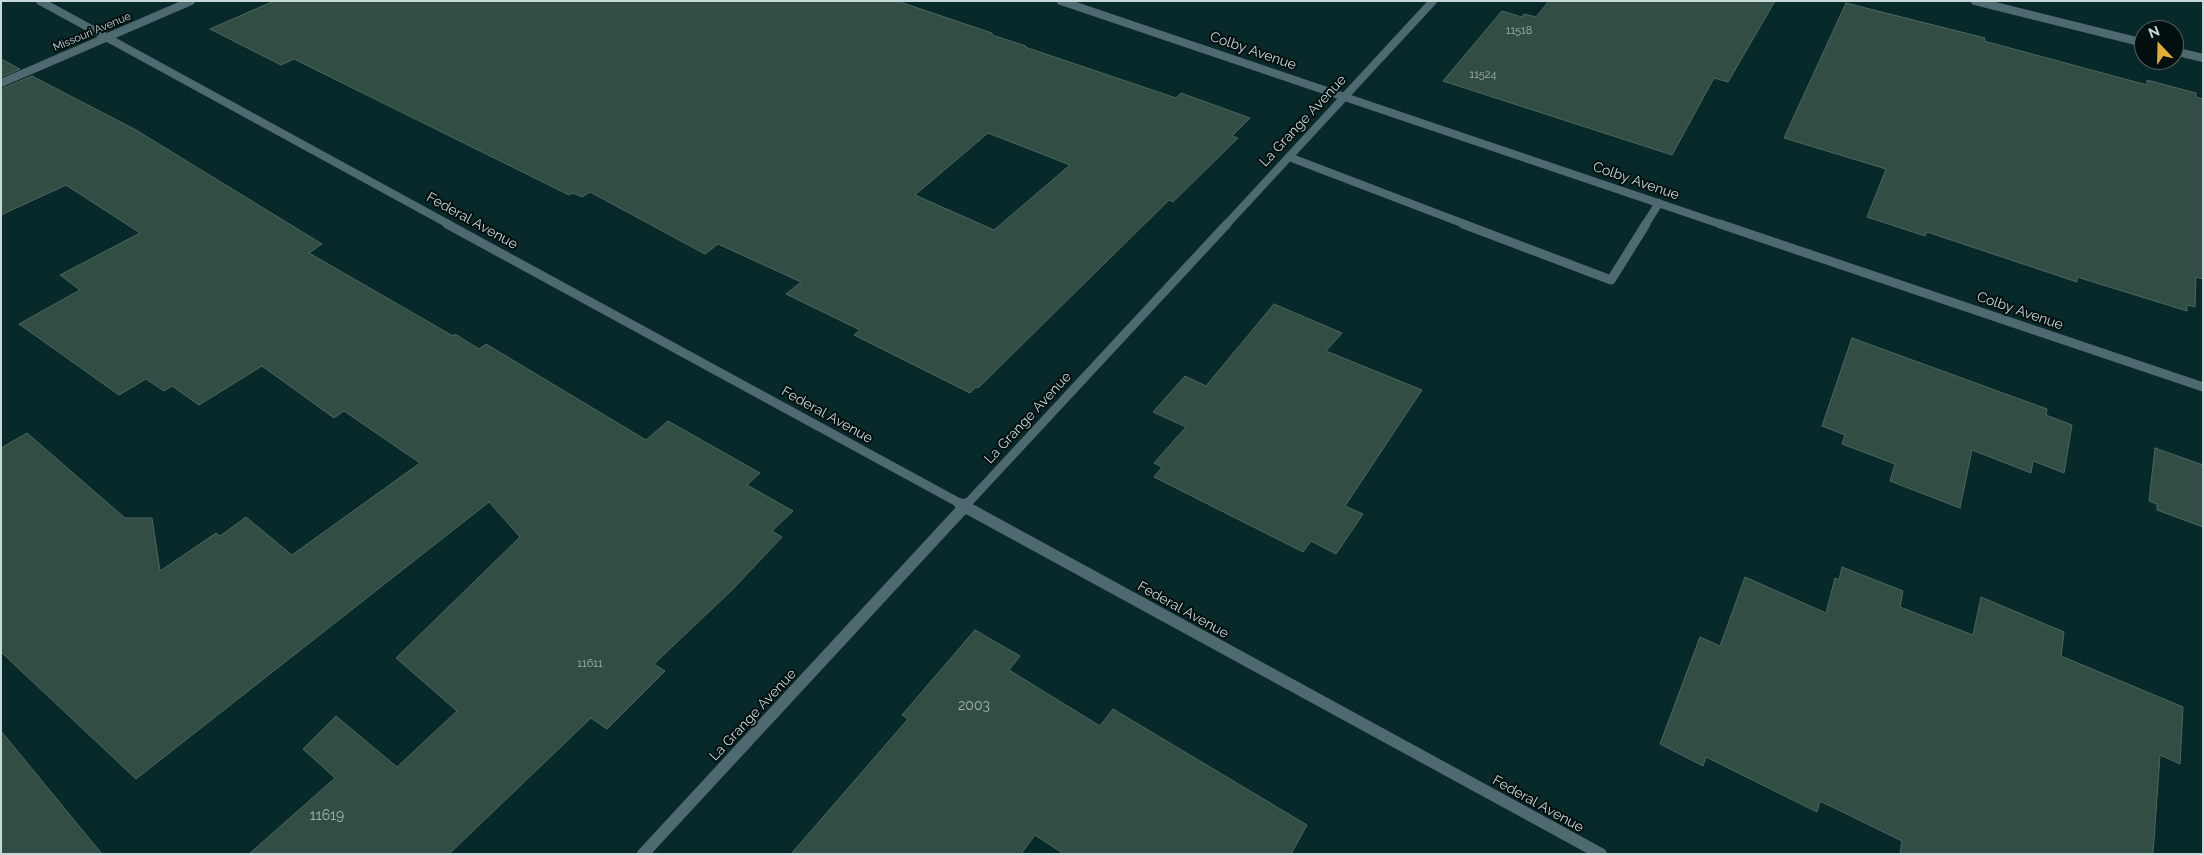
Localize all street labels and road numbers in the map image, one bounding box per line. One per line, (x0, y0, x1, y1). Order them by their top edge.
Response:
street label: Missouri Avenue (51, 10, 133, 54)
street label: Colby Avenue (1208, 28, 1298, 74)
street label: La Grange Avenue (1256, 72, 1350, 170)
street label: Colby Avenue (1591, 158, 1681, 204)
street label: Federal Avenue (423, 189, 521, 253)
street label: Colby Avenue (1975, 288, 2065, 334)
street label: La Grange Avenue (981, 369, 1075, 467)
street label: Federal Avenue (778, 383, 876, 447)
street label: Federal Avenue (1134, 578, 1232, 642)
street label: La Grange Avenue (706, 666, 800, 764)
street label: Federal Avenue (1489, 772, 1587, 836)

